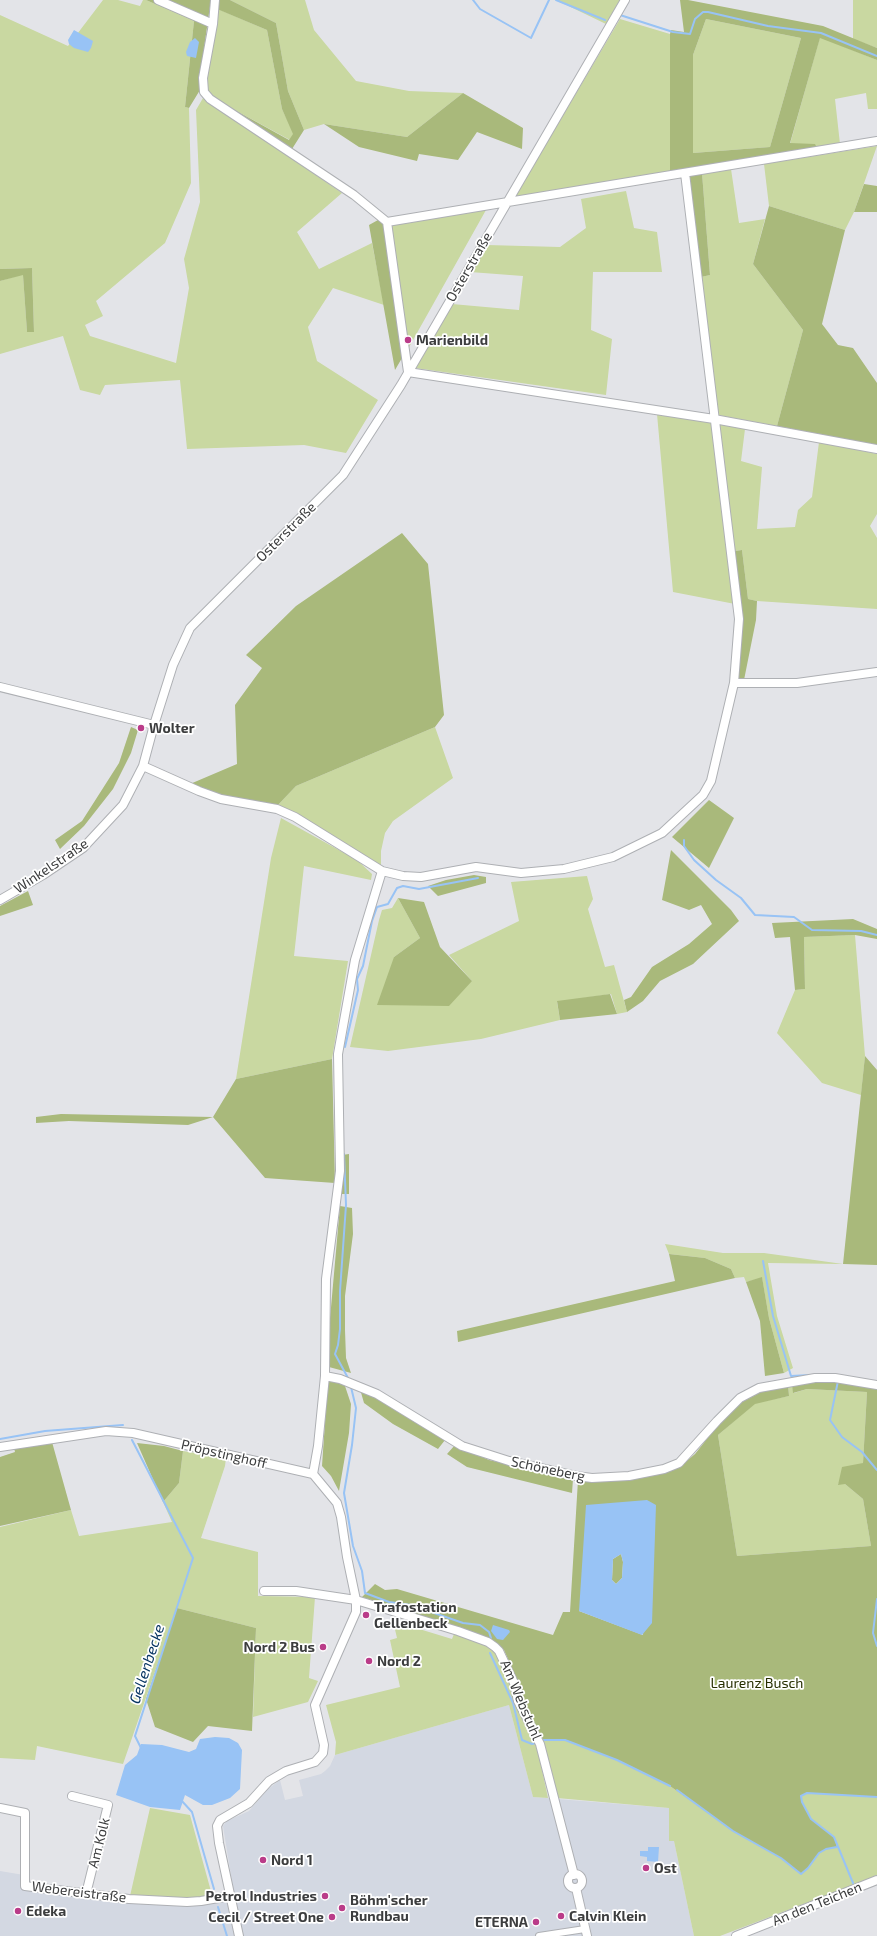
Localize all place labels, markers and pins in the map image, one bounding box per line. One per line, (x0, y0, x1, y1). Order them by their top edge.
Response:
place label: Marienbild (416, 332, 488, 348)
marker: Marienbild (403, 335, 413, 345)
place label: Wolter (149, 720, 195, 736)
marker: Wolter (136, 723, 146, 733)
place label: Trafostation Gellenbeck (374, 1599, 457, 1632)
marker: Trafostation Gellenbeck (361, 1610, 371, 1620)
place label: Nord 2 Bus (243, 1639, 315, 1655)
marker: Nord 2 Bus (318, 1642, 328, 1652)
place label: Nord 2 (377, 1653, 421, 1669)
marker: Nord 2 (364, 1656, 374, 1666)
place label: Nord 1 (271, 1852, 313, 1868)
marker: Nord 1 (258, 1855, 268, 1865)
place label: Ost (654, 1860, 677, 1876)
marker: Ost (641, 1863, 651, 1873)
place label: Petrol Industries (206, 1888, 317, 1904)
marker: Petrol Industries (320, 1891, 330, 1901)
place label: Böhm'scher Rundbau (350, 1892, 428, 1924)
place label: Edeka (26, 1903, 66, 1919)
marker: Böhm'scher Rundbau (337, 1903, 347, 1913)
marker: Edeka (13, 1906, 23, 1916)
place label: Calvin Klein (569, 1908, 646, 1924)
place label: Cecil / Street One (208, 1909, 324, 1925)
marker: Calvin Klein (556, 1911, 566, 1921)
marker: Cecil / Street One (327, 1912, 337, 1922)
place label: ETERNA (475, 1914, 528, 1930)
marker: ETERNA (531, 1917, 541, 1927)

